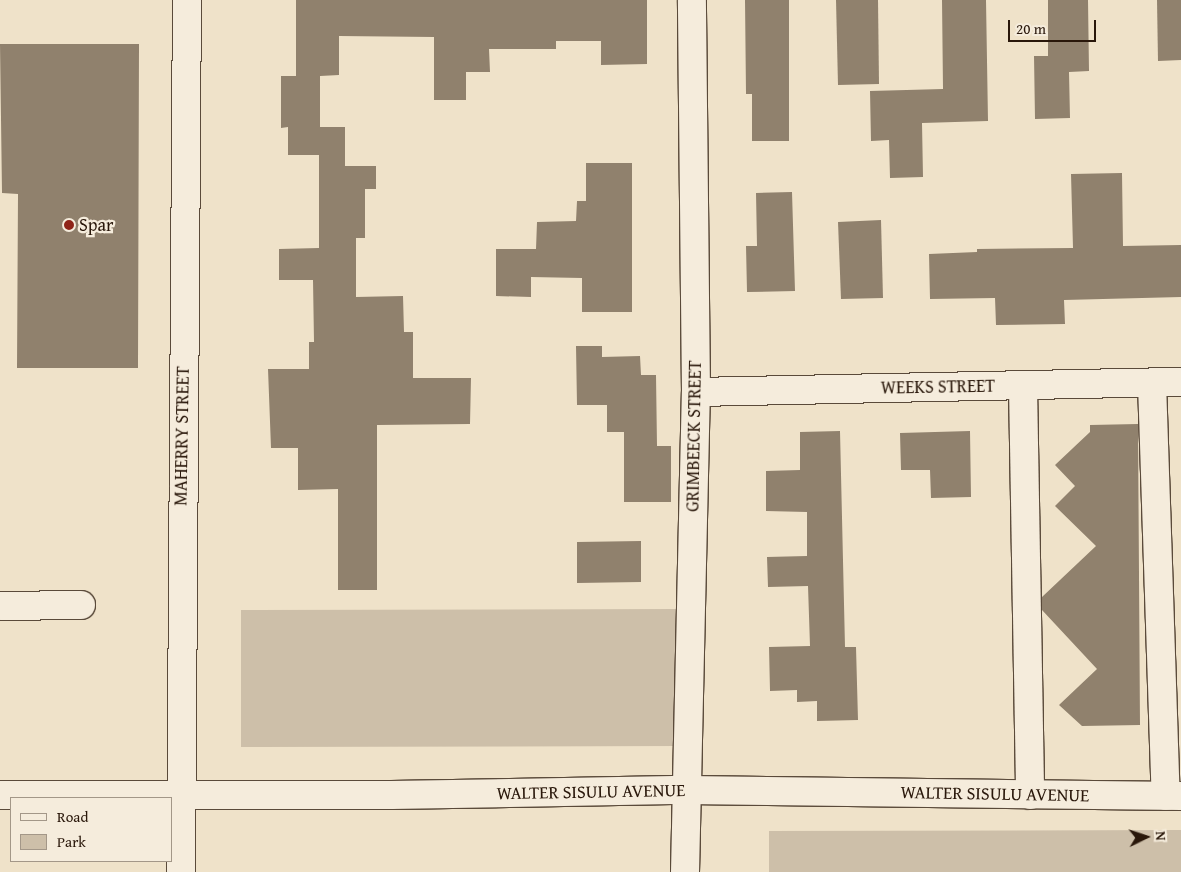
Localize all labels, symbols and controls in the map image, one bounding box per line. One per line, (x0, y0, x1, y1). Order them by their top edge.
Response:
scale bar (1011, 10, 1098, 42)
text: 20 m (1016, 18, 1046, 39)
place label: Spar (79, 214, 113, 236)
marker: Spar (63, 219, 75, 231)
street label: GRIMBEECK STREET (682, 360, 706, 512)
street label: MAHERRY STREET (170, 366, 194, 506)
street label: WEEKS STREET (881, 375, 995, 399)
street label: WALTER SISULU AVENUE (496, 780, 686, 804)
street label: WALTER SISULU AVENUE (900, 782, 1090, 806)
legend (10, 797, 172, 862)
text: Road (57, 806, 88, 827)
north arrow (1121, 812, 1171, 862)
text: Park (57, 831, 86, 852)
text: N (1151, 831, 1171, 841)

